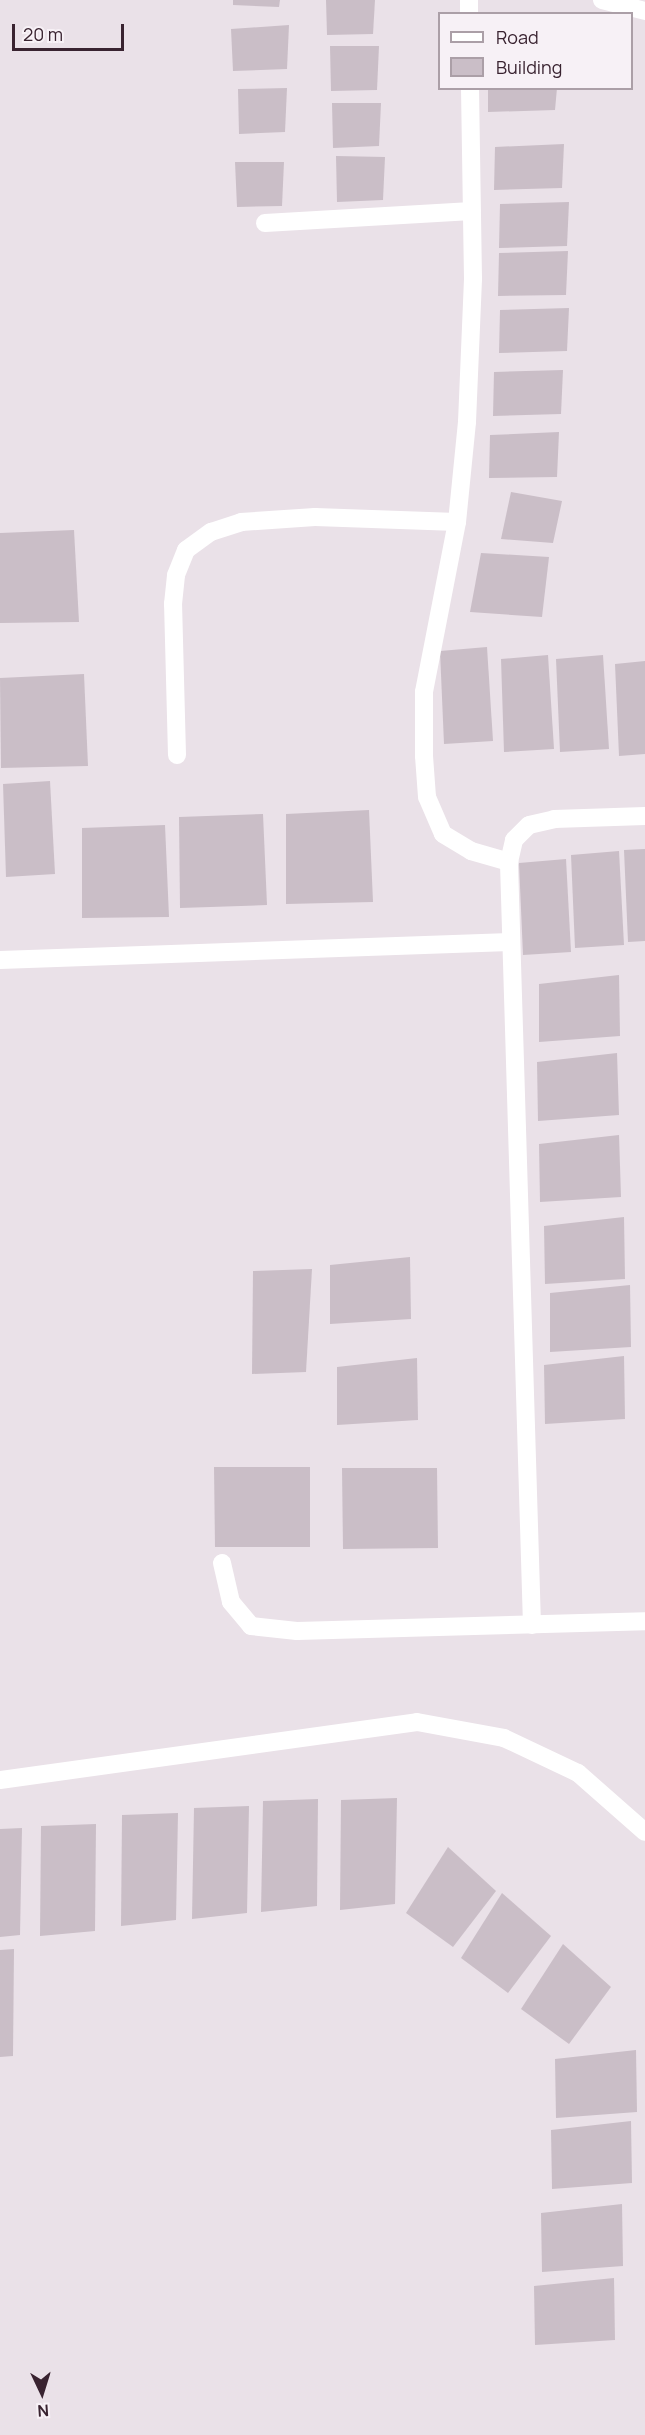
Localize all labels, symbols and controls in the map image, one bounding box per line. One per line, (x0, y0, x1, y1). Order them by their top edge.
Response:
scale bar (15, 12, 128, 50)
legend (438, 12, 633, 90)
text: 20 m (23, 22, 63, 46)
text: Road (496, 25, 539, 49)
text: Building (496, 55, 562, 79)
north arrow (12, 2363, 72, 2423)
text: N (37, 2400, 50, 2422)

